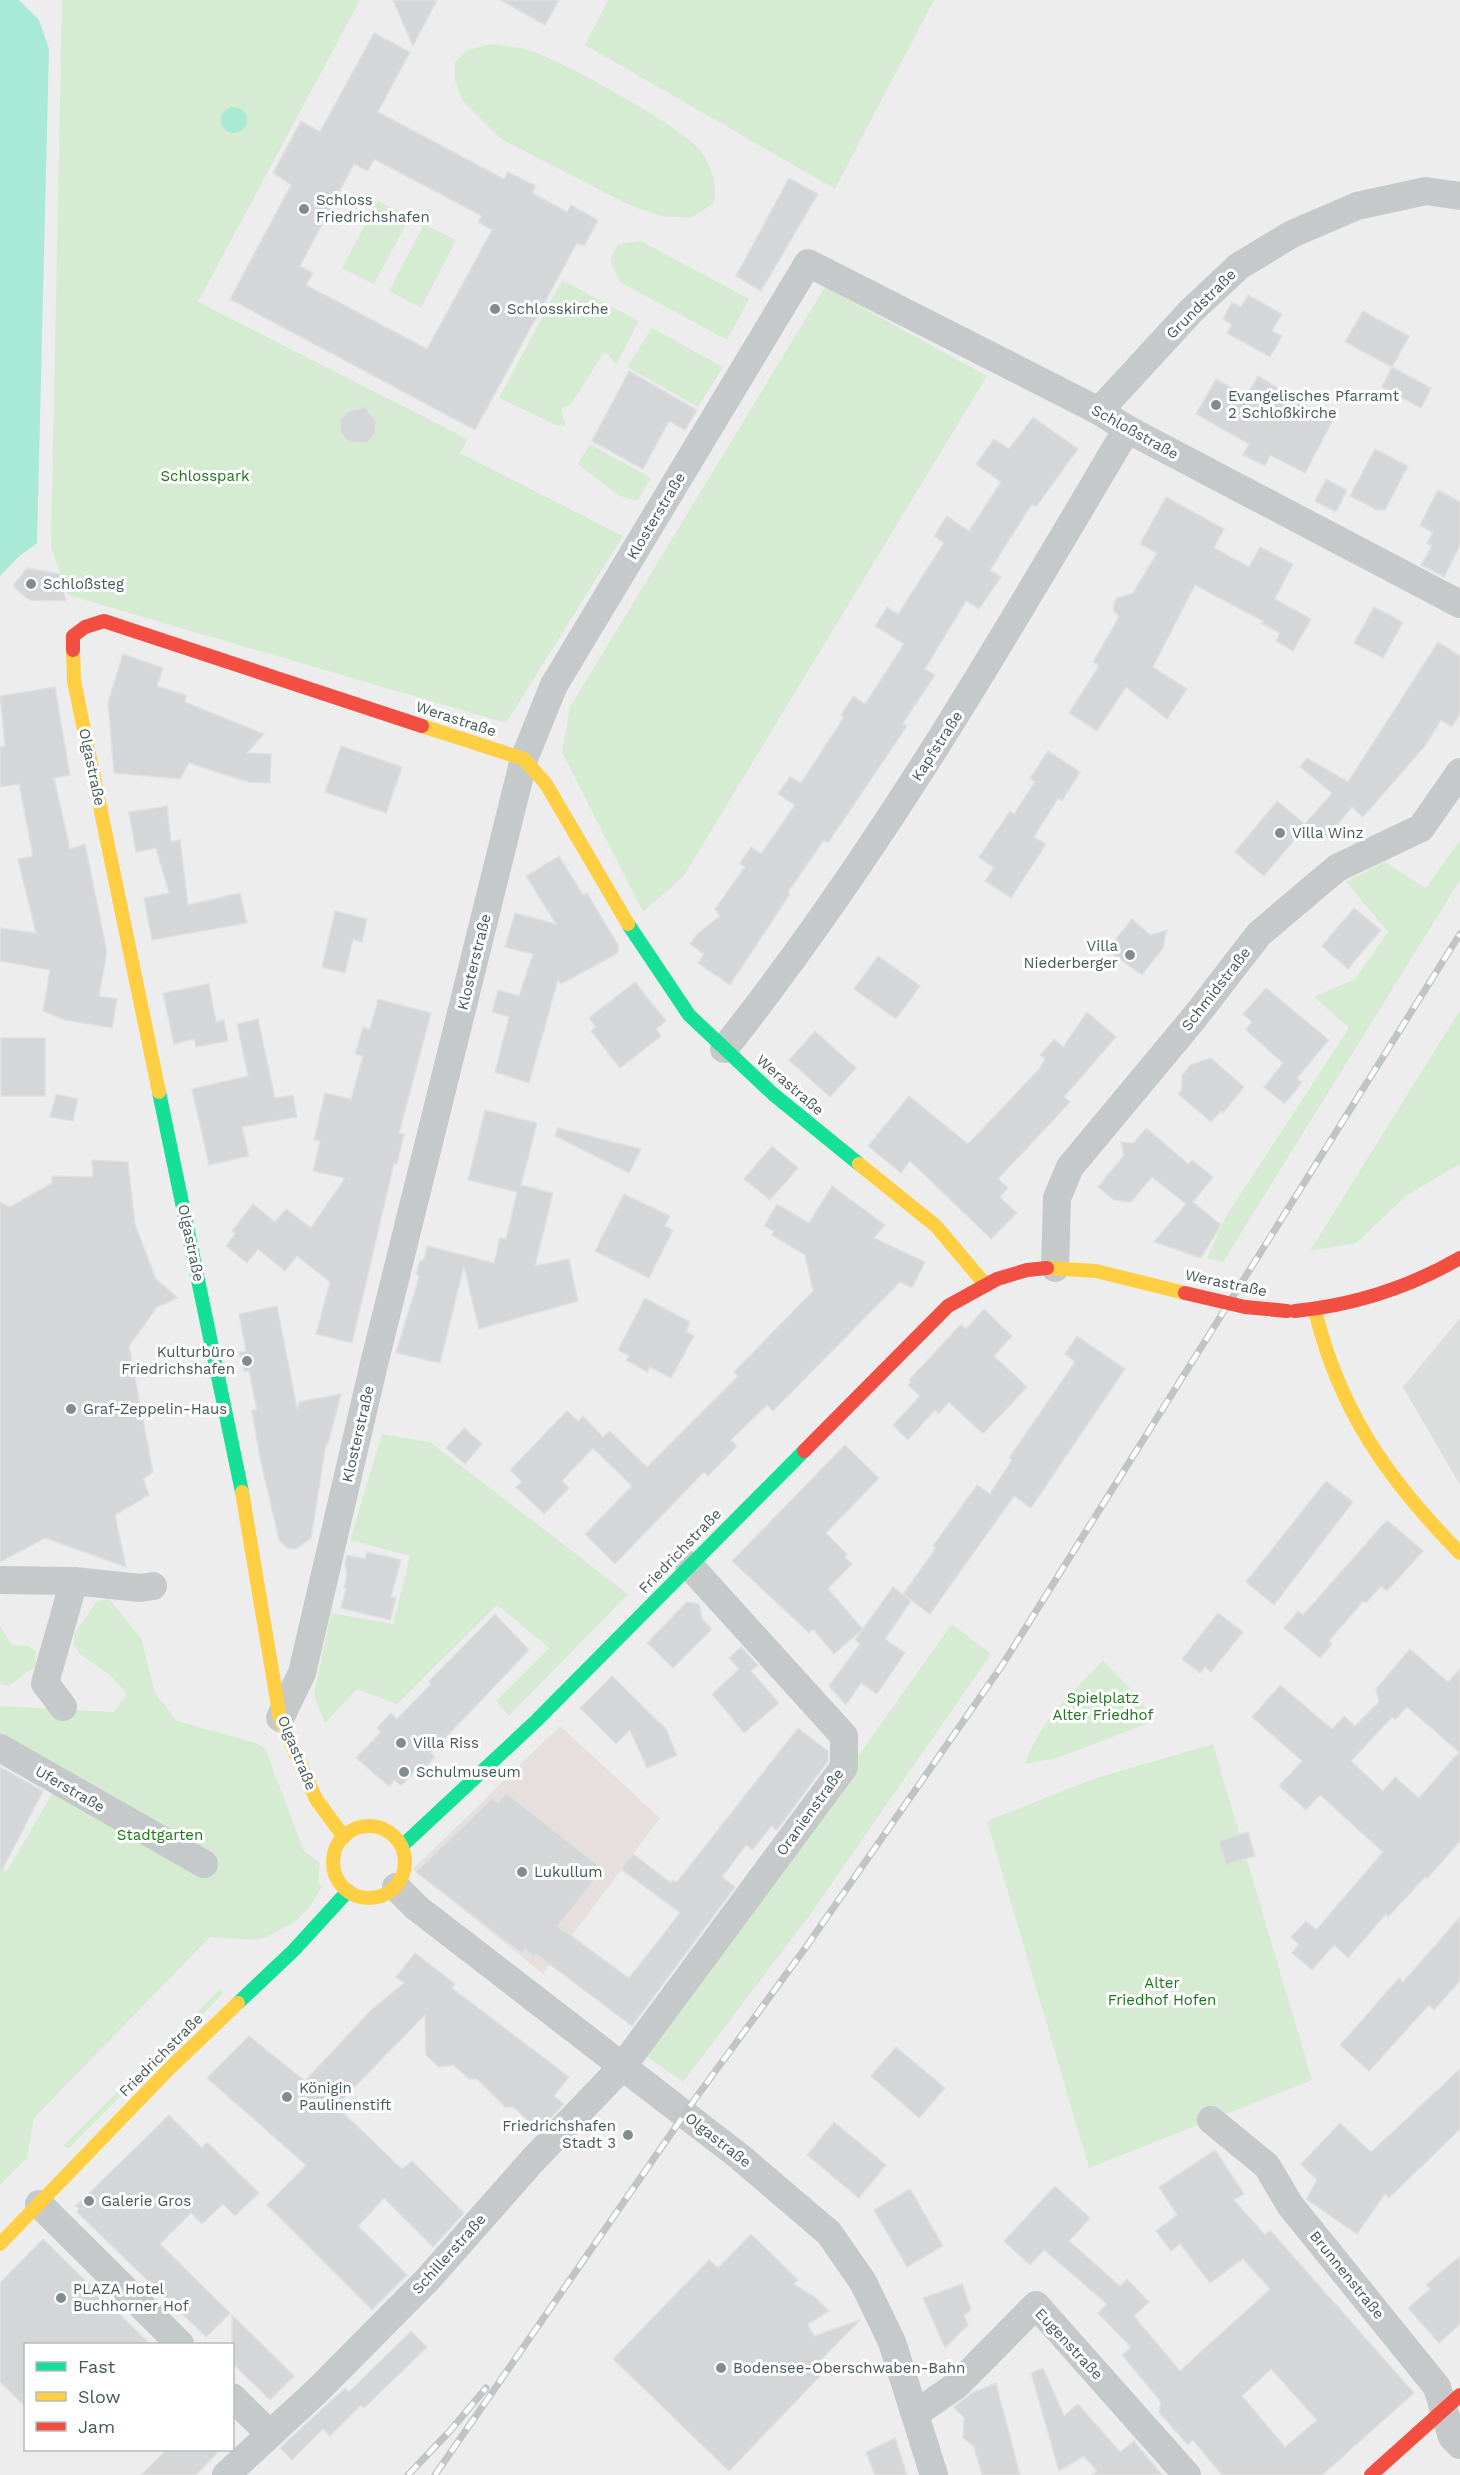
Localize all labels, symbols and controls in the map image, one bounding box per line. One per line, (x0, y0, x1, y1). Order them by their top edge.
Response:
place label: Schloss Friedrichshafen (316, 191, 430, 226)
marker: Schloss Friedrichshafen (297, 202, 311, 216)
street label: Grundstraße (1162, 265, 1240, 343)
place label: Schlosskirche (507, 300, 608, 318)
marker: Schlosskirche (488, 302, 502, 316)
place label: Evangelisches Pfarramt 2 Schloßkirche (1228, 387, 1400, 422)
marker: Evangelisches Pfarramt 2 Schloßkirche (1209, 398, 1223, 412)
street label: Schloßstraße (1088, 401, 1182, 463)
park label: Schlosspark (160, 467, 250, 485)
street label: Klosterstraße (623, 469, 689, 563)
place label: Schloßsteg (43, 575, 124, 593)
marker: Schloßsteg (24, 577, 38, 591)
street label: Werastraße (414, 698, 498, 740)
street label: Kapfstraße (908, 708, 966, 784)
street label: Olgastraße (75, 727, 109, 807)
place label: Villa Winz (1292, 824, 1364, 842)
marker: Villa Winz (1273, 826, 1287, 840)
street label: Klosterstraße (453, 912, 495, 1012)
place label: Villa Niederberger (1024, 937, 1118, 972)
street label: Schmidstraße (1178, 943, 1254, 1035)
marker: Villa Niederberger (1123, 948, 1137, 962)
street label: Werastraße (753, 1051, 827, 1119)
street label: Olgastraße (174, 1203, 208, 1283)
street label: Werastraße (1183, 1266, 1269, 1300)
place label: Kulturbüro Friedrichshafen (121, 1343, 235, 1378)
marker: Kulturbüro Friedrichshafen (240, 1354, 254, 1368)
street label: Klosterstraße (338, 1384, 378, 1484)
place label: Graf-Zeppelin-Haus (83, 1400, 227, 1418)
marker: Graf-Zeppelin-Haus (64, 1402, 78, 1416)
street label: Friedrichstraße (635, 1505, 725, 1597)
park label: Spielplatz Alter Friedhof (1053, 1689, 1153, 1724)
street label: Olgastraße (274, 1713, 320, 1793)
place label: Villa Riss (413, 1734, 479, 1752)
marker: Villa Riss (394, 1736, 408, 1750)
street label: Uferstraße (32, 1762, 108, 1816)
place label: Schulmuseum (416, 1763, 521, 1781)
marker: Schulmuseum (397, 1765, 411, 1779)
street label: Oranienstraße (772, 1765, 848, 1859)
park label: Stadtgarten (117, 1826, 203, 1844)
place label: Lukullum (534, 1863, 603, 1881)
marker: Lukullum (515, 1865, 529, 1879)
park label: Alter Friedhof Hofen (1108, 1974, 1216, 2009)
street label: Friedrichstraße (115, 2009, 207, 2101)
place label: Königin Paulinenstift (299, 2079, 392, 2114)
marker: Königin Paulinenstift (280, 2090, 294, 2104)
street label: Olgastraße (681, 2109, 755, 2171)
place label: Friedrichshafen Stadt 3 (502, 2117, 616, 2152)
marker: Friedrichshafen Stadt 3 (621, 2128, 635, 2142)
place label: Galerie Gros (101, 2192, 191, 2210)
marker: Galerie Gros (82, 2194, 96, 2208)
street label: Schillerstraße (408, 2210, 490, 2298)
street label: Brunnenstraße (1306, 2227, 1388, 2323)
place label: PLAZA Hotel Buchhorner Hof (73, 2280, 189, 2315)
marker: PLAZA Hotel Buchhorner Hof (54, 2291, 68, 2305)
street label: Eugenstraße (1031, 2305, 1107, 2383)
legend (24, 2343, 234, 2451)
text: Fast (78, 2356, 116, 2377)
place label: Bodensee-Oberschwaben-Bahn (733, 2359, 965, 2377)
marker: Bodensee-Oberschwaben-Bahn (714, 2361, 728, 2375)
text: Slow (78, 2386, 121, 2407)
text: Jam (78, 2416, 115, 2437)

